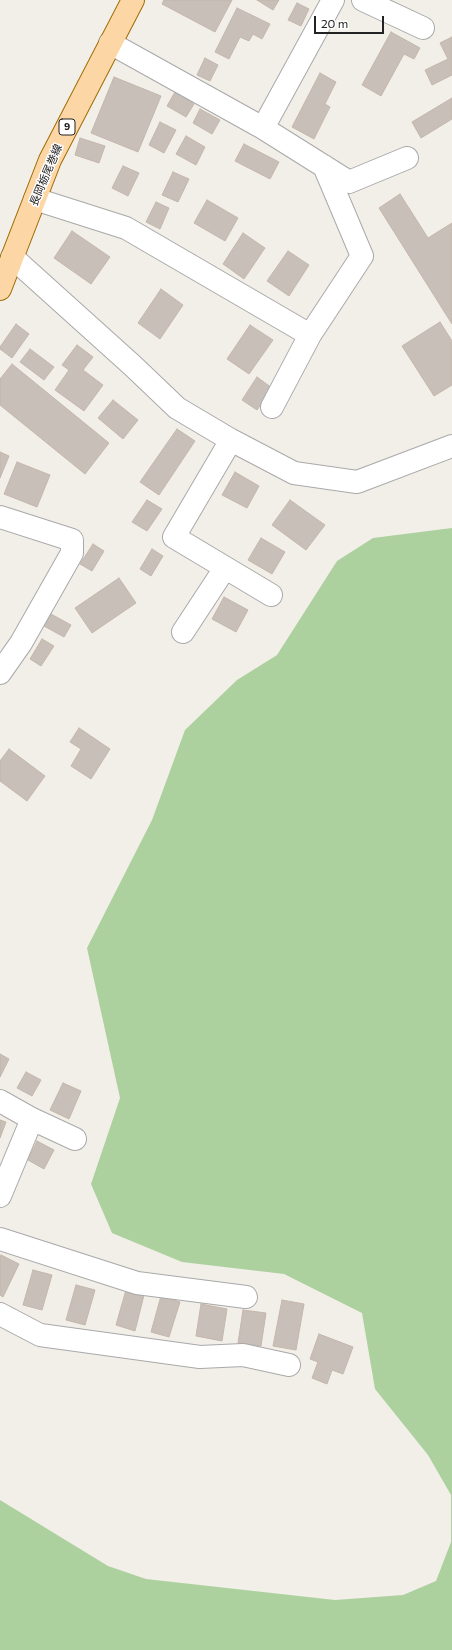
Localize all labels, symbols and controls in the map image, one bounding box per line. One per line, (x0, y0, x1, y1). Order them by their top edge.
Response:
scale bar (316, 8, 386, 34)
text: 20 m (321, 16, 348, 30)
road number: 9 (59, 119, 75, 135)
street label: 長岡栃尾巻線 (27, 142, 65, 208)

